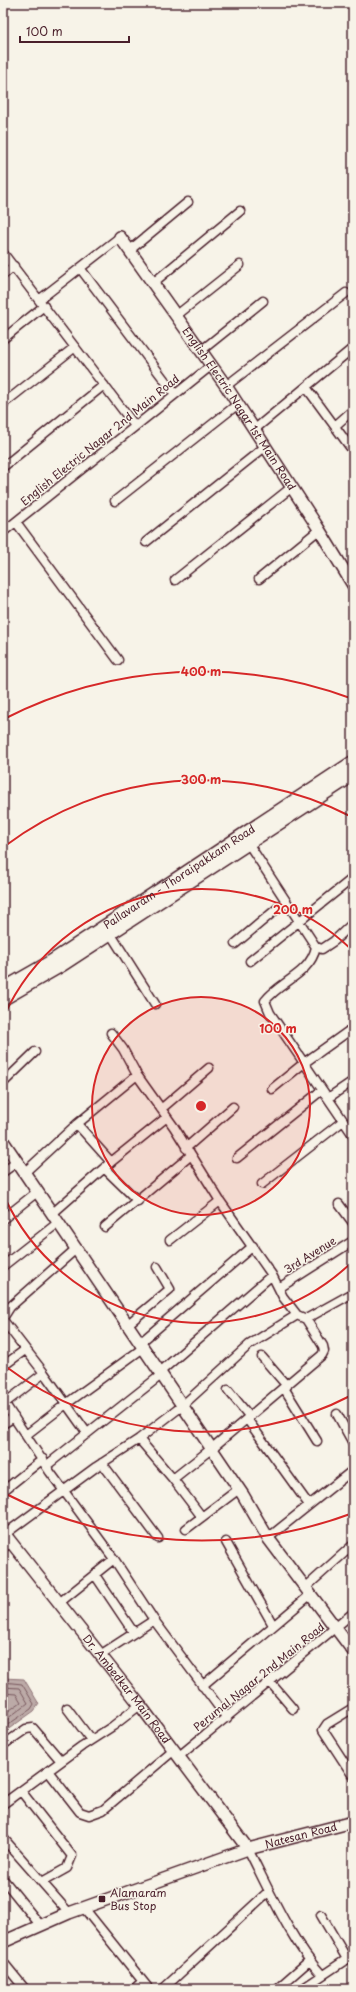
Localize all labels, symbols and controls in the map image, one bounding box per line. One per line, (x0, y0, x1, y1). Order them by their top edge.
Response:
scale bar (20, 18, 129, 44)
text: 100 m (26, 22, 63, 40)
street label: English Electric Nagar 1st Main Road (178, 323, 301, 494)
street label: English Electric Nagar 2nd Main Road (17, 370, 183, 509)
text: 400 m (181, 662, 221, 680)
text: 300 m (181, 770, 221, 788)
street label: Pallavaram - Thoraipakkam Road (100, 820, 258, 933)
text: 200 m (273, 900, 313, 918)
text: 100 m (259, 1019, 297, 1037)
centre of rings (194, 1099, 208, 1113)
street label: 3rd Avenue (280, 1232, 339, 1277)
street label: Perumal Nagar 2nd Main Road (189, 1618, 328, 1735)
street label: Dr. Ambedkar Main Road (79, 1631, 175, 1747)
street label: Natesan Road (263, 1817, 339, 1852)
place label: Alamaram Bus Stop (110, 1884, 167, 1914)
marker: Alamaram Bus Stop (97, 1894, 107, 1904)

